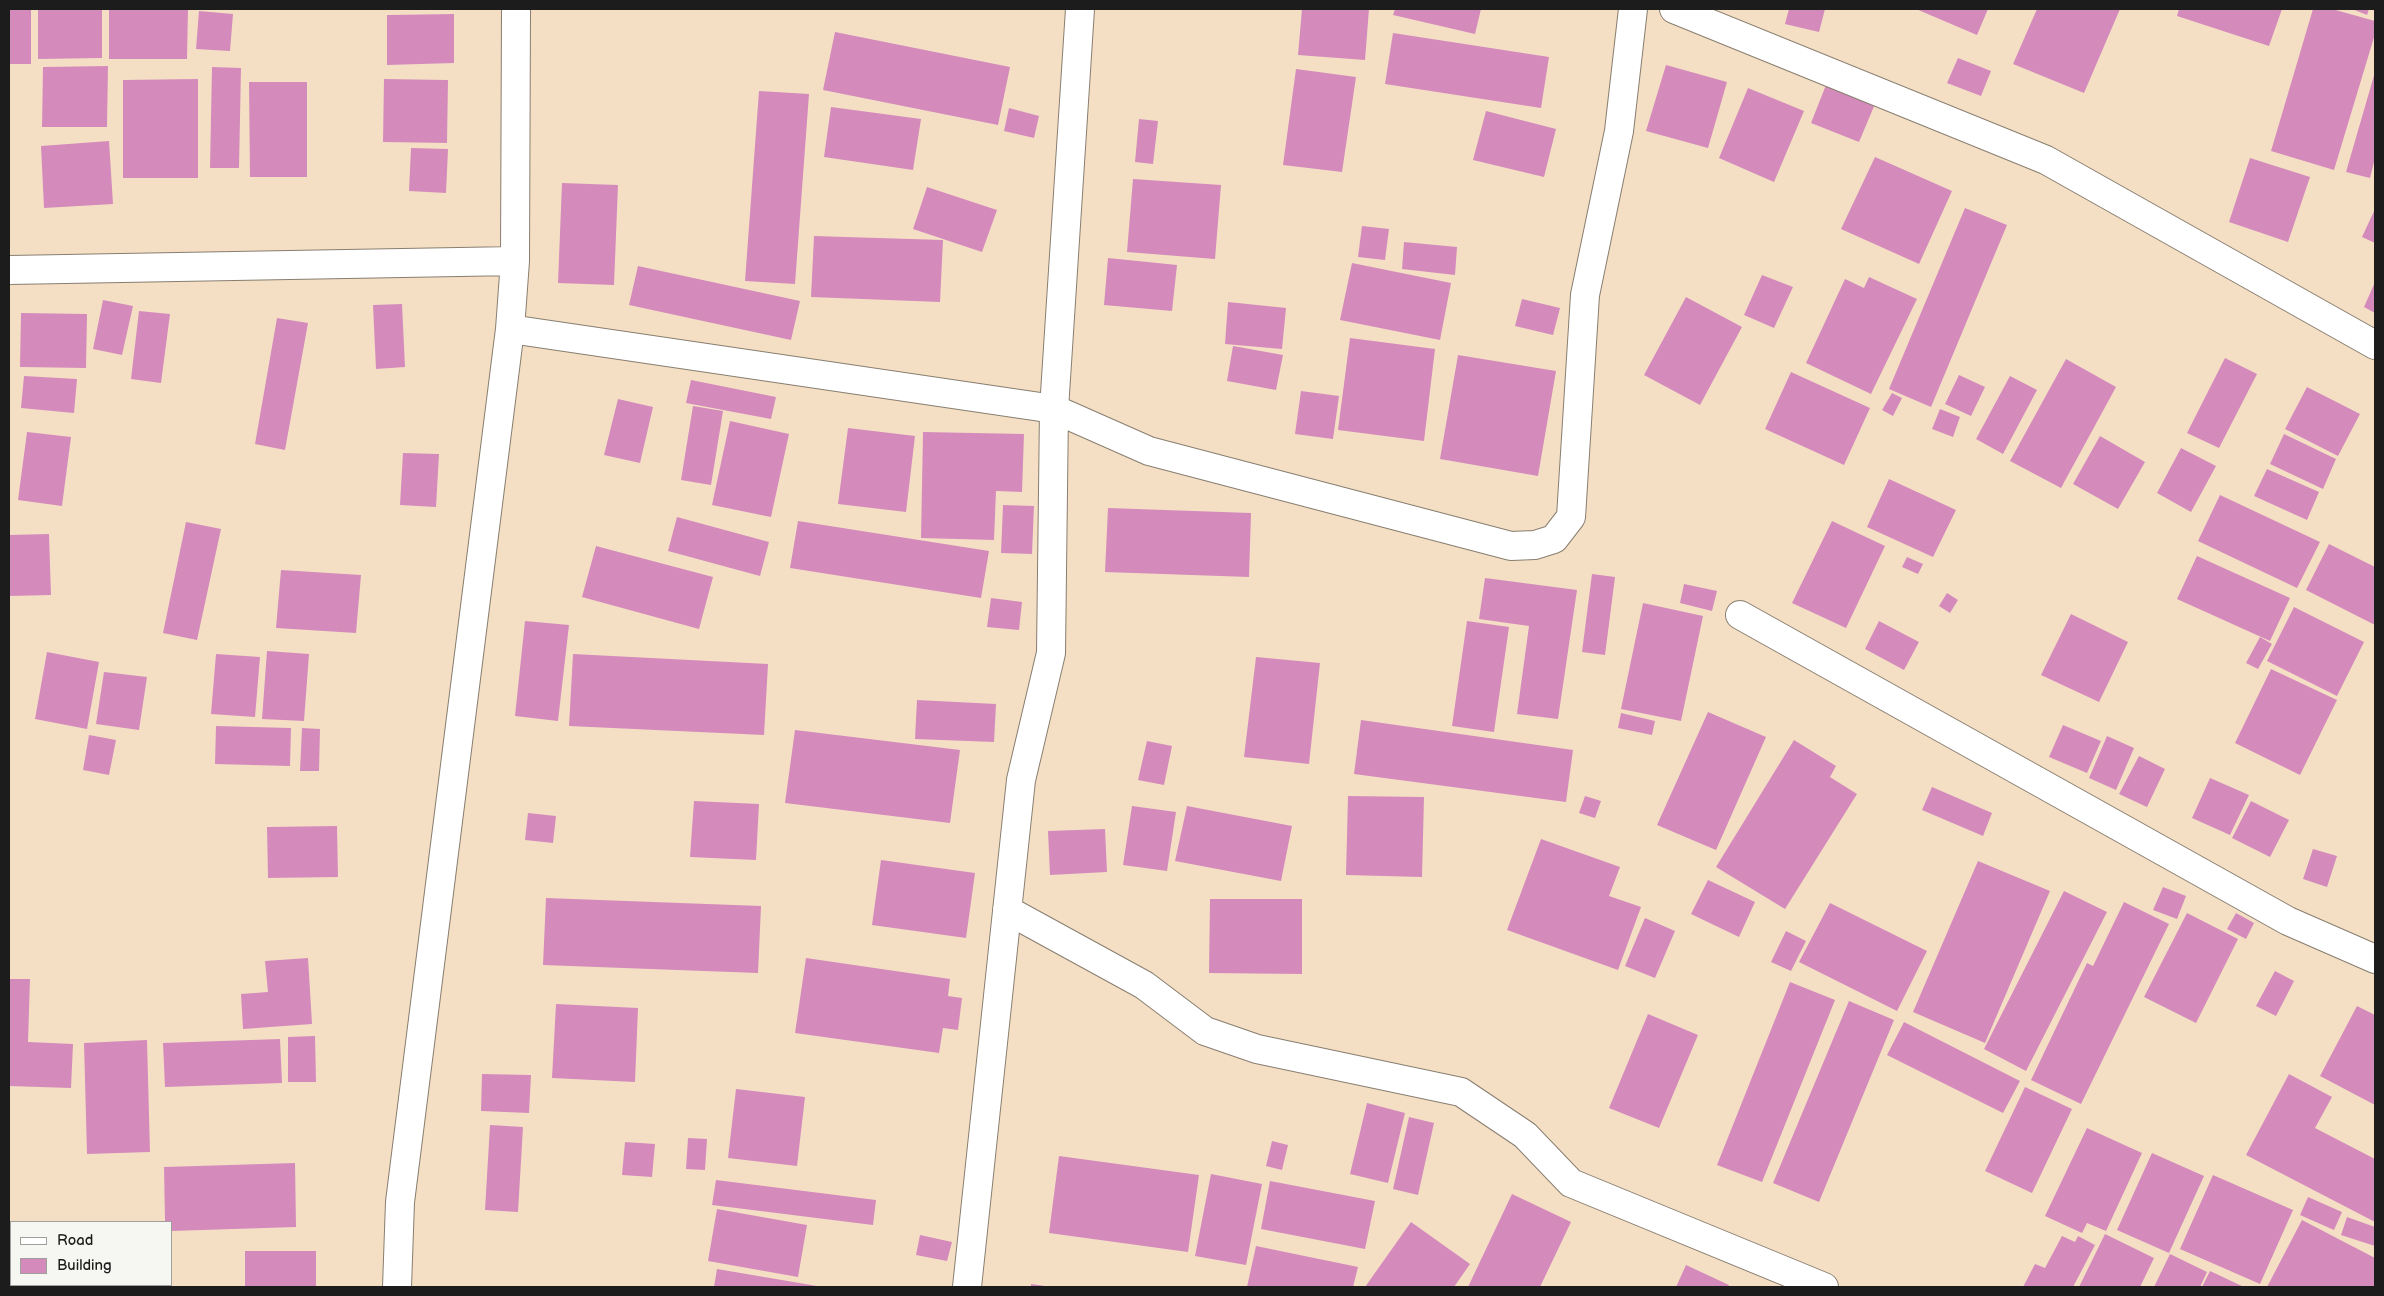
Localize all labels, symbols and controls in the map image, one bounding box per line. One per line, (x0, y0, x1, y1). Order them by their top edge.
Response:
legend (10, 1221, 172, 1286)
text: Road (57, 1231, 93, 1250)
text: Building (57, 1256, 112, 1275)

